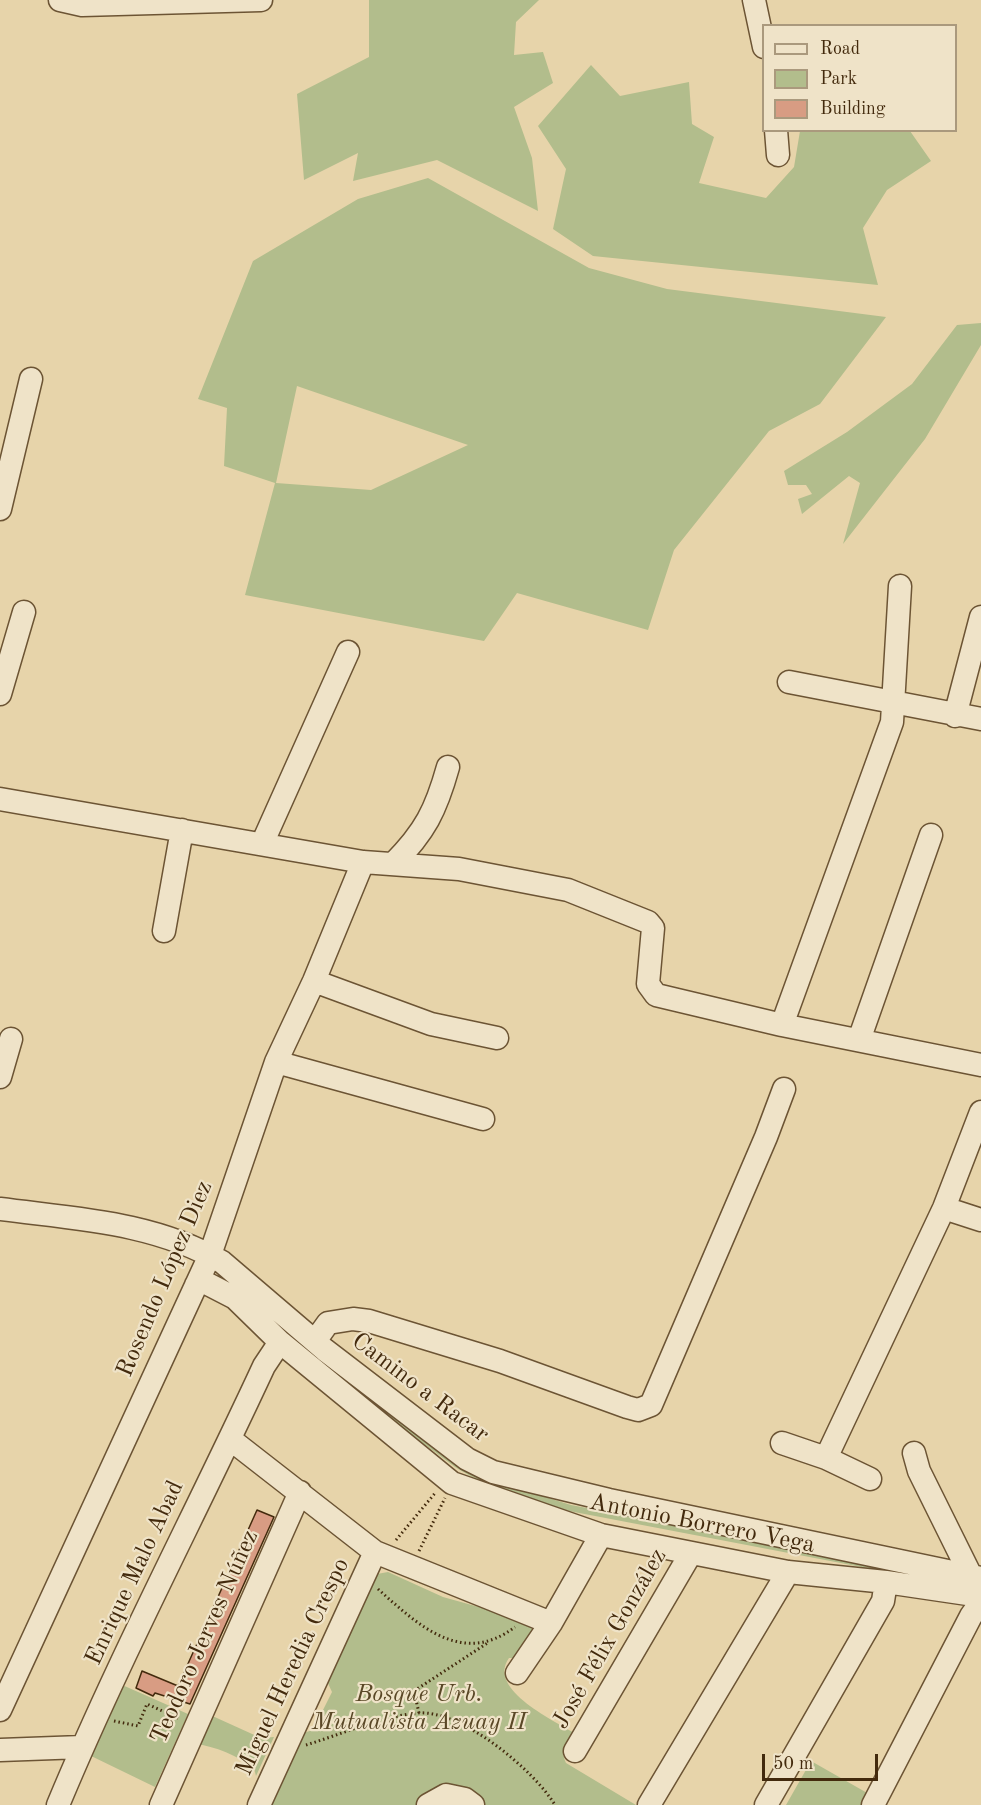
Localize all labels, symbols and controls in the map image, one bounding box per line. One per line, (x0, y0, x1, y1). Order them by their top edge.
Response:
legend (762, 24, 957, 132)
text: Road (820, 40, 860, 58)
text: Park (820, 70, 857, 88)
text: Building (820, 100, 885, 118)
street label: Rosendo López Diez (111, 1177, 219, 1381)
street label: Camino a Racar (346, 1327, 494, 1449)
street label: Enrique Malo Abad (80, 1476, 190, 1670)
street label: Antonio Borrero Vega (587, 1488, 817, 1560)
street label: Teodoro Jerves Núñez (145, 1526, 265, 1748)
street label: José Félix González (547, 1544, 673, 1734)
street label: Miguel Heredia Crespo (230, 1554, 356, 1780)
park label: Bosque Urb. Mutualista Azuay II (312, 1681, 526, 1737)
scale bar (765, 1742, 880, 1780)
text: 50 m (773, 1755, 813, 1773)

